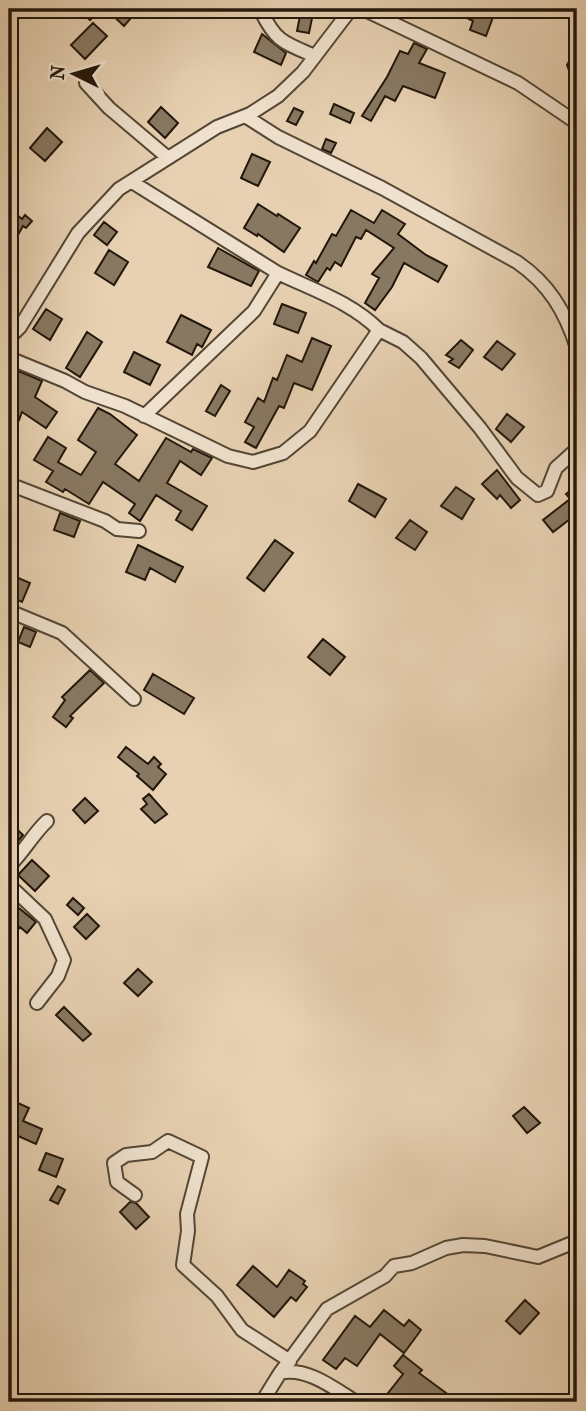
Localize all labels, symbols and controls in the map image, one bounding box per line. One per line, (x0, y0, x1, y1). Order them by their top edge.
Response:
north arrow (38, 38, 108, 108)
text: N (46, 64, 70, 81)

